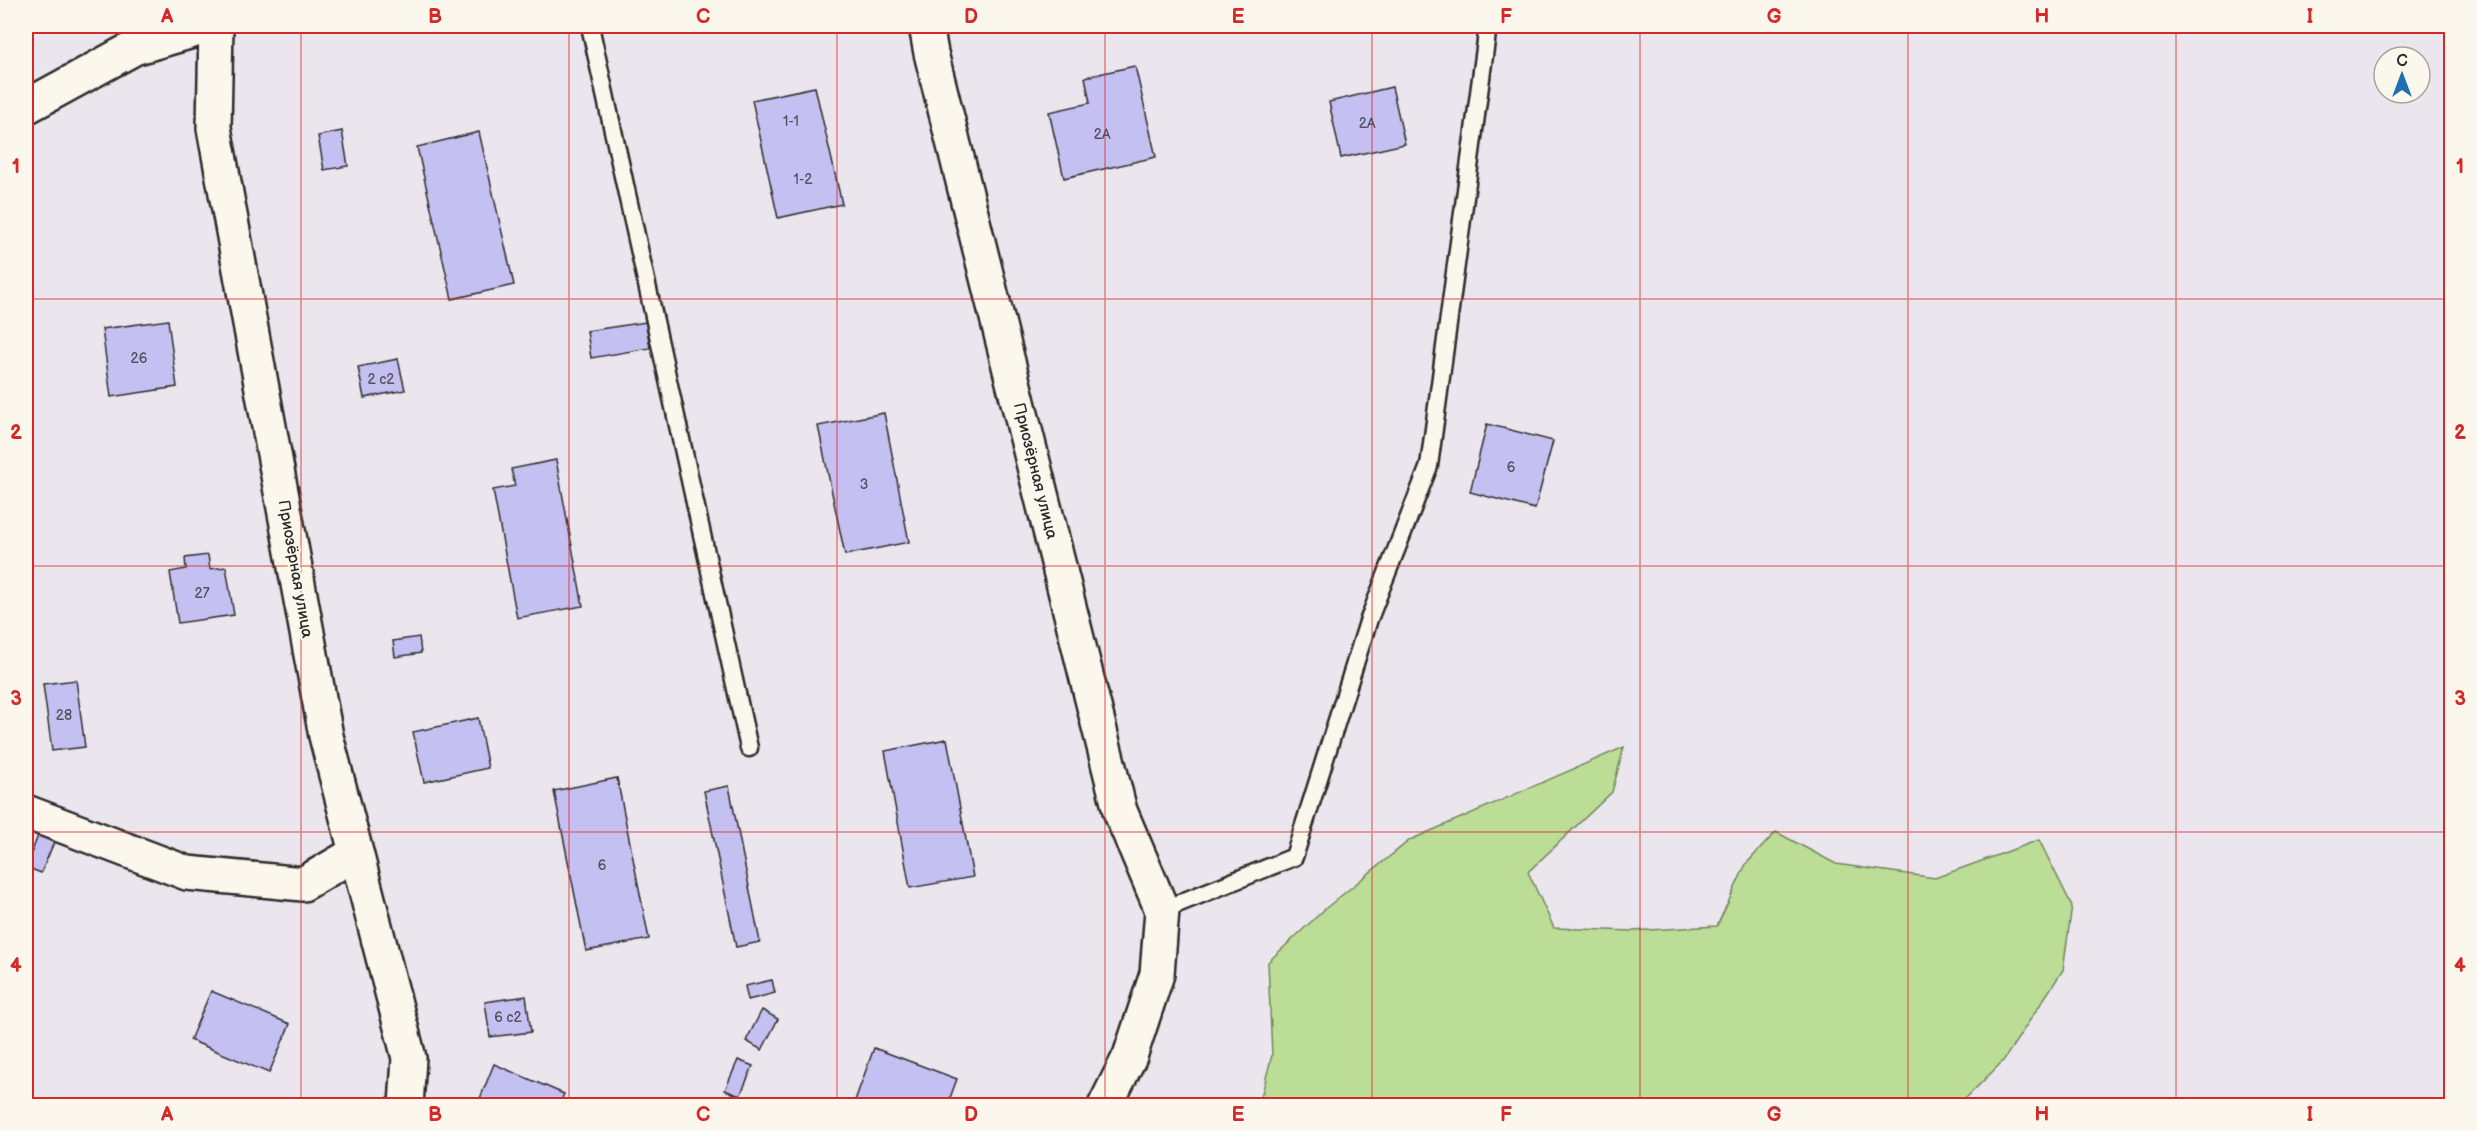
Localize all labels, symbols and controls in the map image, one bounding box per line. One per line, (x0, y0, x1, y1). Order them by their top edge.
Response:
text: A (160, 5, 174, 29)
text: B (428, 5, 442, 29)
text: C (696, 5, 710, 29)
text: D (964, 5, 978, 29)
text: E (1232, 5, 1245, 29)
text: F (1500, 5, 1512, 29)
text: G (1767, 5, 1782, 29)
text: H (2035, 5, 2049, 29)
text: I (2307, 5, 2313, 29)
north arrow (2372, 45, 2432, 105)
text: С (2396, 52, 2408, 71)
house number: 1-1 (783, 113, 799, 130)
house number: 2А (1359, 115, 1376, 132)
house number: 2А (1094, 126, 1111, 143)
text: 1 (12, 155, 20, 179)
text: 1 (2456, 155, 2464, 179)
house number: 1-2 (794, 171, 813, 188)
house number: 26 (131, 350, 148, 367)
house number: 2 с2 (367, 371, 395, 388)
street label: Приозёрная улица (1009, 401, 1061, 542)
text: 2 (10, 421, 22, 445)
text: 2 (2454, 421, 2466, 445)
house number: 6 (1507, 459, 1516, 476)
house number: 3 (860, 476, 868, 493)
street label: Приозёрная улица (274, 499, 317, 640)
house number: 27 (194, 585, 210, 602)
text: 3 (10, 687, 22, 711)
text: 3 (2454, 687, 2466, 711)
house number: 28 (56, 707, 72, 724)
house number: 6 (598, 857, 607, 874)
text: 4 (10, 954, 22, 978)
text: 4 (2454, 954, 2466, 978)
house number: 6 с2 (494, 1009, 522, 1026)
text: A (160, 1103, 174, 1127)
text: B (428, 1103, 442, 1127)
text: C (696, 1103, 710, 1127)
text: D (964, 1103, 978, 1127)
text: E (1232, 1103, 1245, 1127)
text: F (1500, 1103, 1512, 1127)
text: G (1767, 1103, 1782, 1127)
text: H (2035, 1103, 2049, 1127)
text: I (2307, 1103, 2313, 1127)

